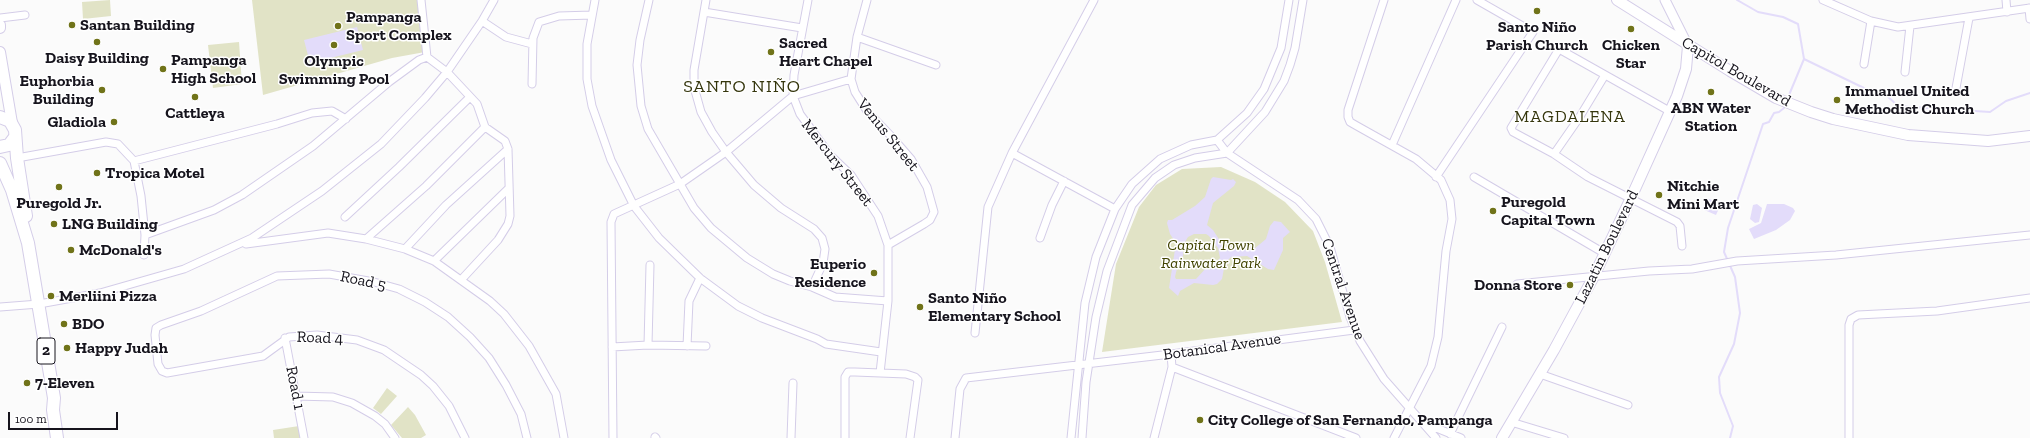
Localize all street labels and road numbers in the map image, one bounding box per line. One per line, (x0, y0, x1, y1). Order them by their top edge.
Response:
street label: Capitol Boulevard (1678, 33, 1794, 111)
street label: Venus Street (853, 95, 923, 175)
street label: Mercury Street (797, 116, 877, 210)
street label: Lazatin Boulevard (1571, 187, 1643, 307)
street label: Central Avenue (1317, 236, 1369, 342)
street label: Road 5 (338, 267, 388, 295)
street label: Road 4 (296, 328, 344, 348)
street label: Botanical Avenue (1162, 329, 1282, 365)
road number: 2 (37, 338, 55, 364)
street label: Road 1 (281, 364, 309, 412)

